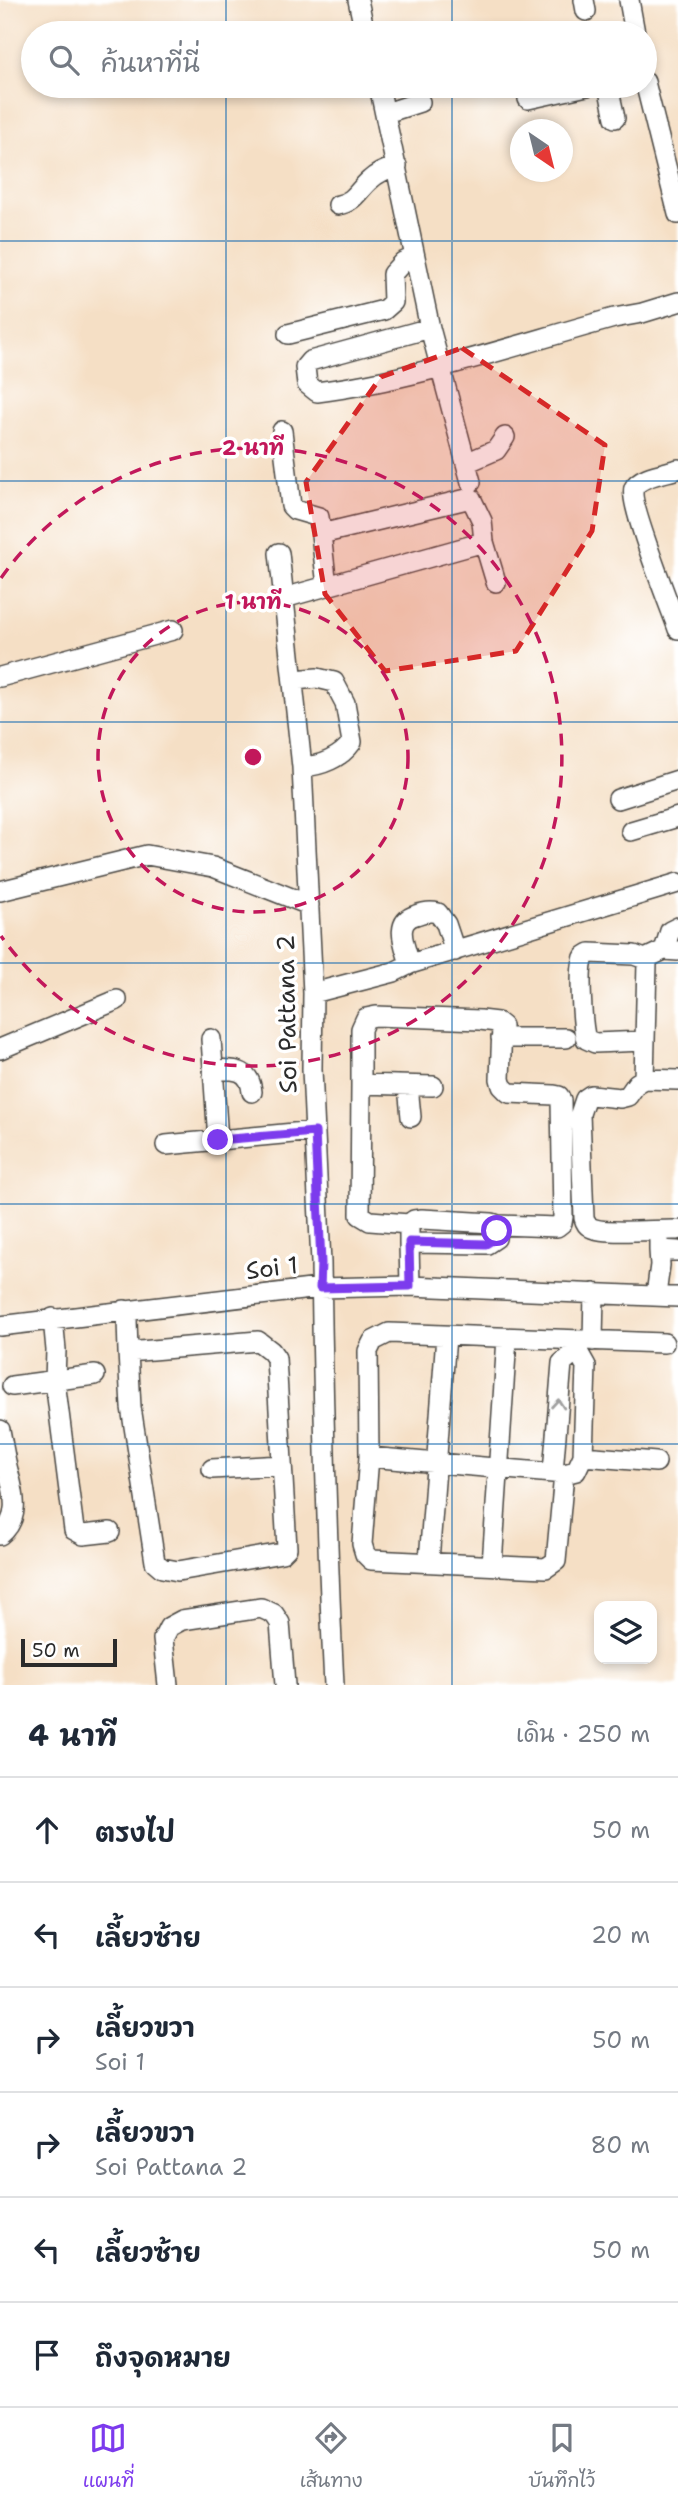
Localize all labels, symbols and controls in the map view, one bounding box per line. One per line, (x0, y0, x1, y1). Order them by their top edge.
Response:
search box (21, 21, 657, 98)
icon: search (45, 41, 83, 79)
text: ค้นหาที่นี่ (101, 45, 200, 80)
north arrow (510, 119, 573, 182)
text: 2 นาที (222, 434, 285, 462)
text: 1 นาที (224, 588, 282, 616)
centre of rings (241, 745, 265, 769)
street label: Soi Pattana 2 (270, 934, 304, 1094)
route end (202, 1124, 233, 1155)
route start (481, 1215, 512, 1246)
street label: Soi 1 (244, 1249, 300, 1287)
one-way arrow (550, 1398, 565, 1409)
map controls (594, 1601, 657, 1664)
button: layers (594, 1601, 657, 1664)
scale bar (21, 1636, 117, 1668)
text: 50 m (32, 1638, 80, 1663)
text: 4 นาที (28, 1715, 117, 1756)
text: เดิน · 250 m (516, 1719, 650, 1749)
icon: ahead (28, 1811, 66, 1849)
text: ตรงไป (95, 1815, 175, 1850)
text: 50 m (592, 1815, 650, 1845)
icon: left (28, 1916, 66, 1954)
text: เลี้ยวซ้าย (95, 1920, 201, 1955)
text: 20 m (591, 1920, 650, 1950)
text: เลี้ยวขวา (95, 2010, 195, 2045)
icon: right (28, 2021, 66, 2059)
text: 50 m (592, 2025, 650, 2055)
text: Soi 1 (95, 2047, 145, 2077)
text: เลี้ยวขวา (95, 2115, 195, 2150)
icon: right (28, 2126, 66, 2164)
text: 80 m (591, 2130, 650, 2160)
text: Soi Pattana 2 (95, 2152, 247, 2182)
icon: left (28, 2231, 66, 2269)
text: เลี้ยวซ้าย (95, 2235, 201, 2270)
text: 50 m (592, 2235, 650, 2265)
icon: arrive (28, 2336, 66, 2374)
text: ถึงจุดหมาย (95, 2340, 231, 2375)
tab: แผนที่ (83, 2419, 134, 2494)
tab: เส้นทาง (300, 2419, 363, 2494)
tab: บันทึกไว้ (528, 2419, 595, 2494)

